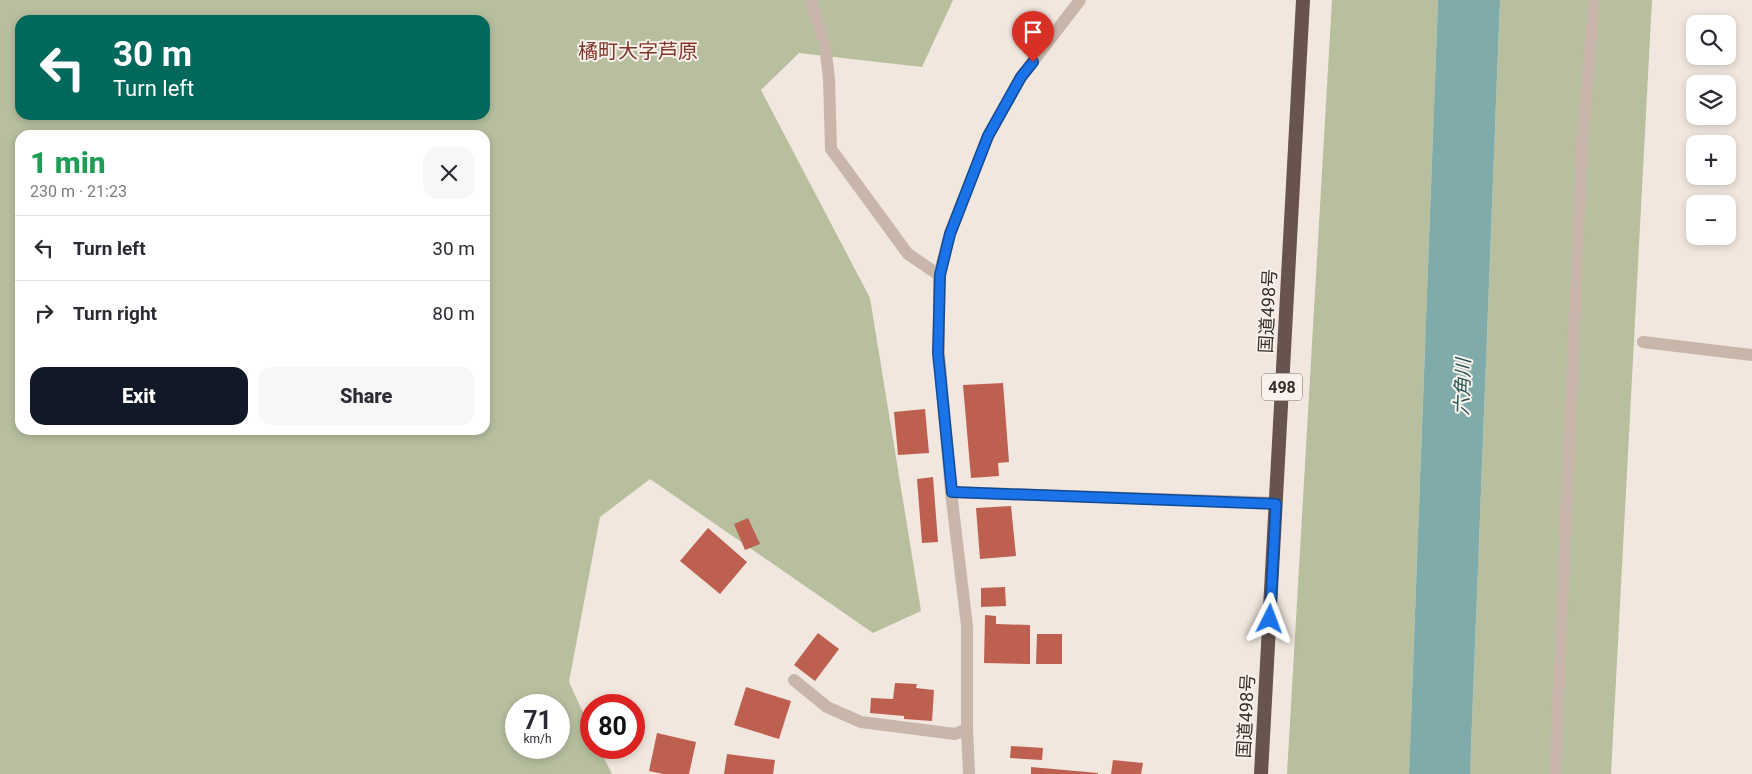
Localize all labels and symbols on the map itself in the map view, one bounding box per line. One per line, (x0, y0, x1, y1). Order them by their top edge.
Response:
pin (1012, 11, 1054, 62)
district label: 橘町大字芦原 (578, 39, 698, 63)
street label: 国道498号 (1255, 268, 1280, 354)
water label: 六角川 (1450, 356, 1475, 416)
road number: 498 (1262, 374, 1302, 401)
position arrow (1243, 592, 1295, 644)
street label: 国道498号 (1233, 673, 1258, 759)
speed limit sign: 80 (580, 694, 645, 759)

